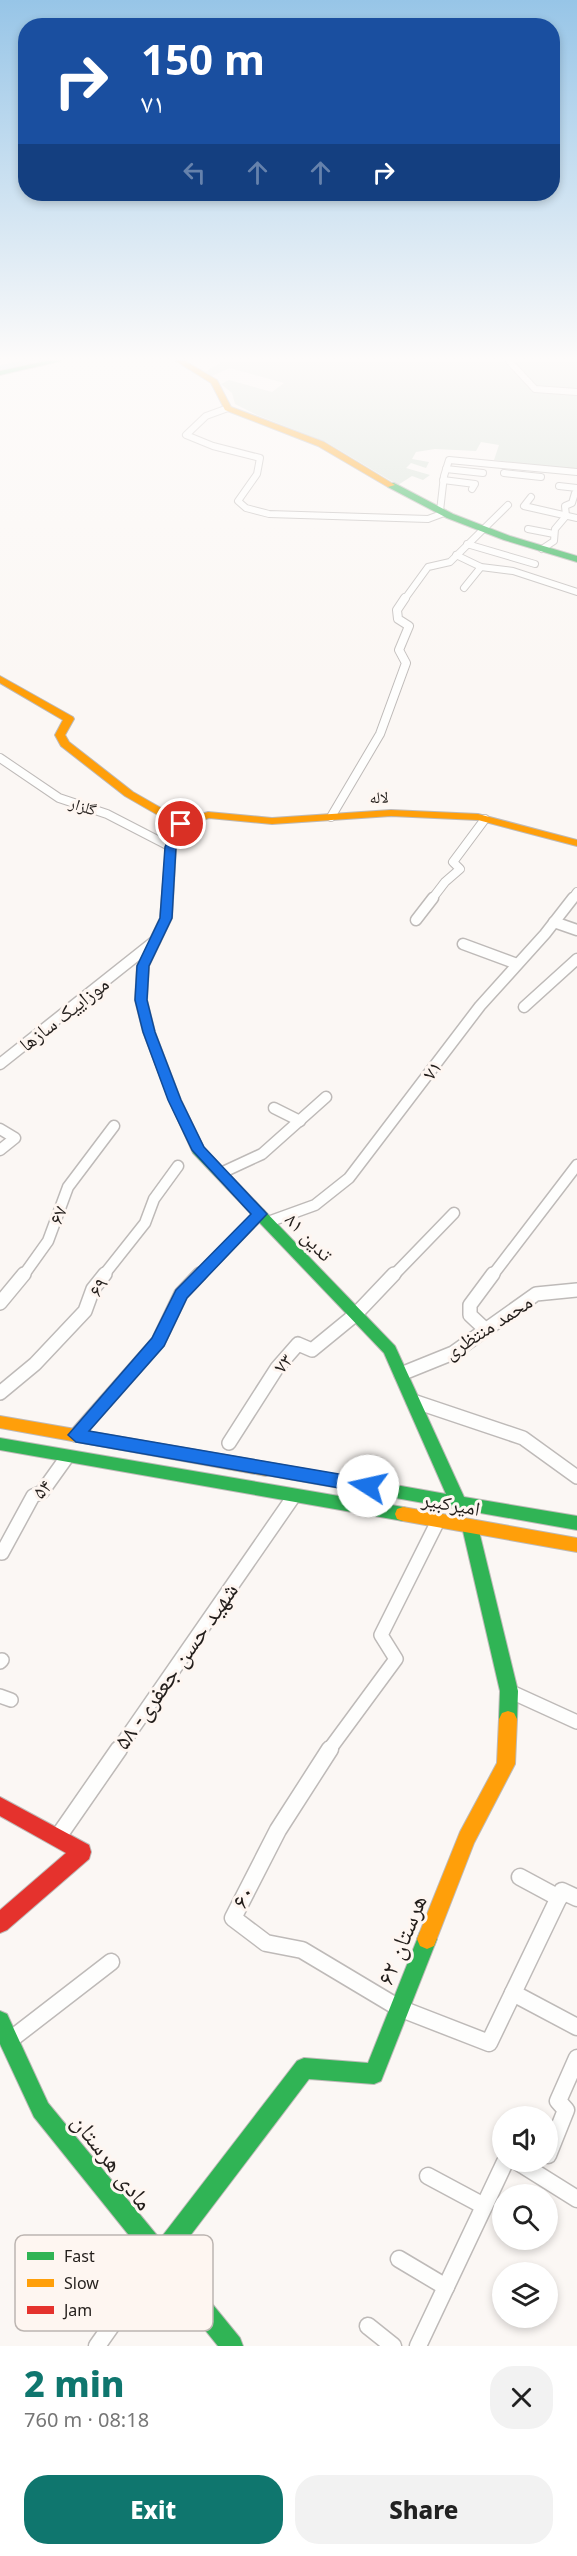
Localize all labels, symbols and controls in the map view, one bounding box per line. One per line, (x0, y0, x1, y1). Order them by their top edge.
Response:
text: 150 m (141, 30, 265, 87)
icon: right (42, 42, 120, 120)
text: ۷۱ (141, 84, 165, 121)
icon: left (178, 156, 211, 189)
icon: ahead (241, 156, 274, 189)
icon: ahead (304, 156, 337, 189)
icon: right (367, 156, 400, 189)
street label: لاله (369, 786, 389, 808)
street label: گلزار (66, 791, 100, 821)
pin (155, 798, 206, 849)
icon: arrive (164, 807, 197, 840)
street label: موزاییک سازها (13, 970, 114, 1057)
street label: ۷۱ (415, 1054, 448, 1085)
street label: ۶۷ (42, 1202, 73, 1228)
street label: تدین ۸۱ (279, 1206, 339, 1267)
street label: ۶۹ (81, 1272, 114, 1302)
street label: محمد منتظری (438, 1288, 537, 1365)
street label: ۷۳ (266, 1347, 299, 1378)
position arrow (336, 1454, 400, 1518)
street label: ۵۴ (26, 1473, 58, 1504)
street label: امیرکبیر (419, 1485, 482, 1522)
street label: شهید حسن جعفری- ۵۸ (105, 1575, 245, 1755)
street label: ۶۰ (222, 1879, 261, 1914)
street label: هرستان ۶۲ (368, 1890, 434, 1989)
street label: مادی هرستان (65, 2106, 161, 2216)
map controls (492, 2106, 558, 2328)
button: sound (492, 2106, 558, 2172)
button: search (492, 2184, 558, 2250)
legend (15, 2235, 213, 2331)
text: Fast (64, 2245, 95, 2267)
button: layers (492, 2262, 558, 2328)
text: Slow (64, 2272, 99, 2294)
text: Jam (62, 2299, 92, 2321)
text: 2 min (24, 2359, 125, 2408)
button: close (490, 2366, 553, 2429)
text: 760 m · 08:18 (24, 2406, 149, 2433)
button: Exit (24, 2475, 283, 2544)
button: Share (295, 2475, 553, 2544)

